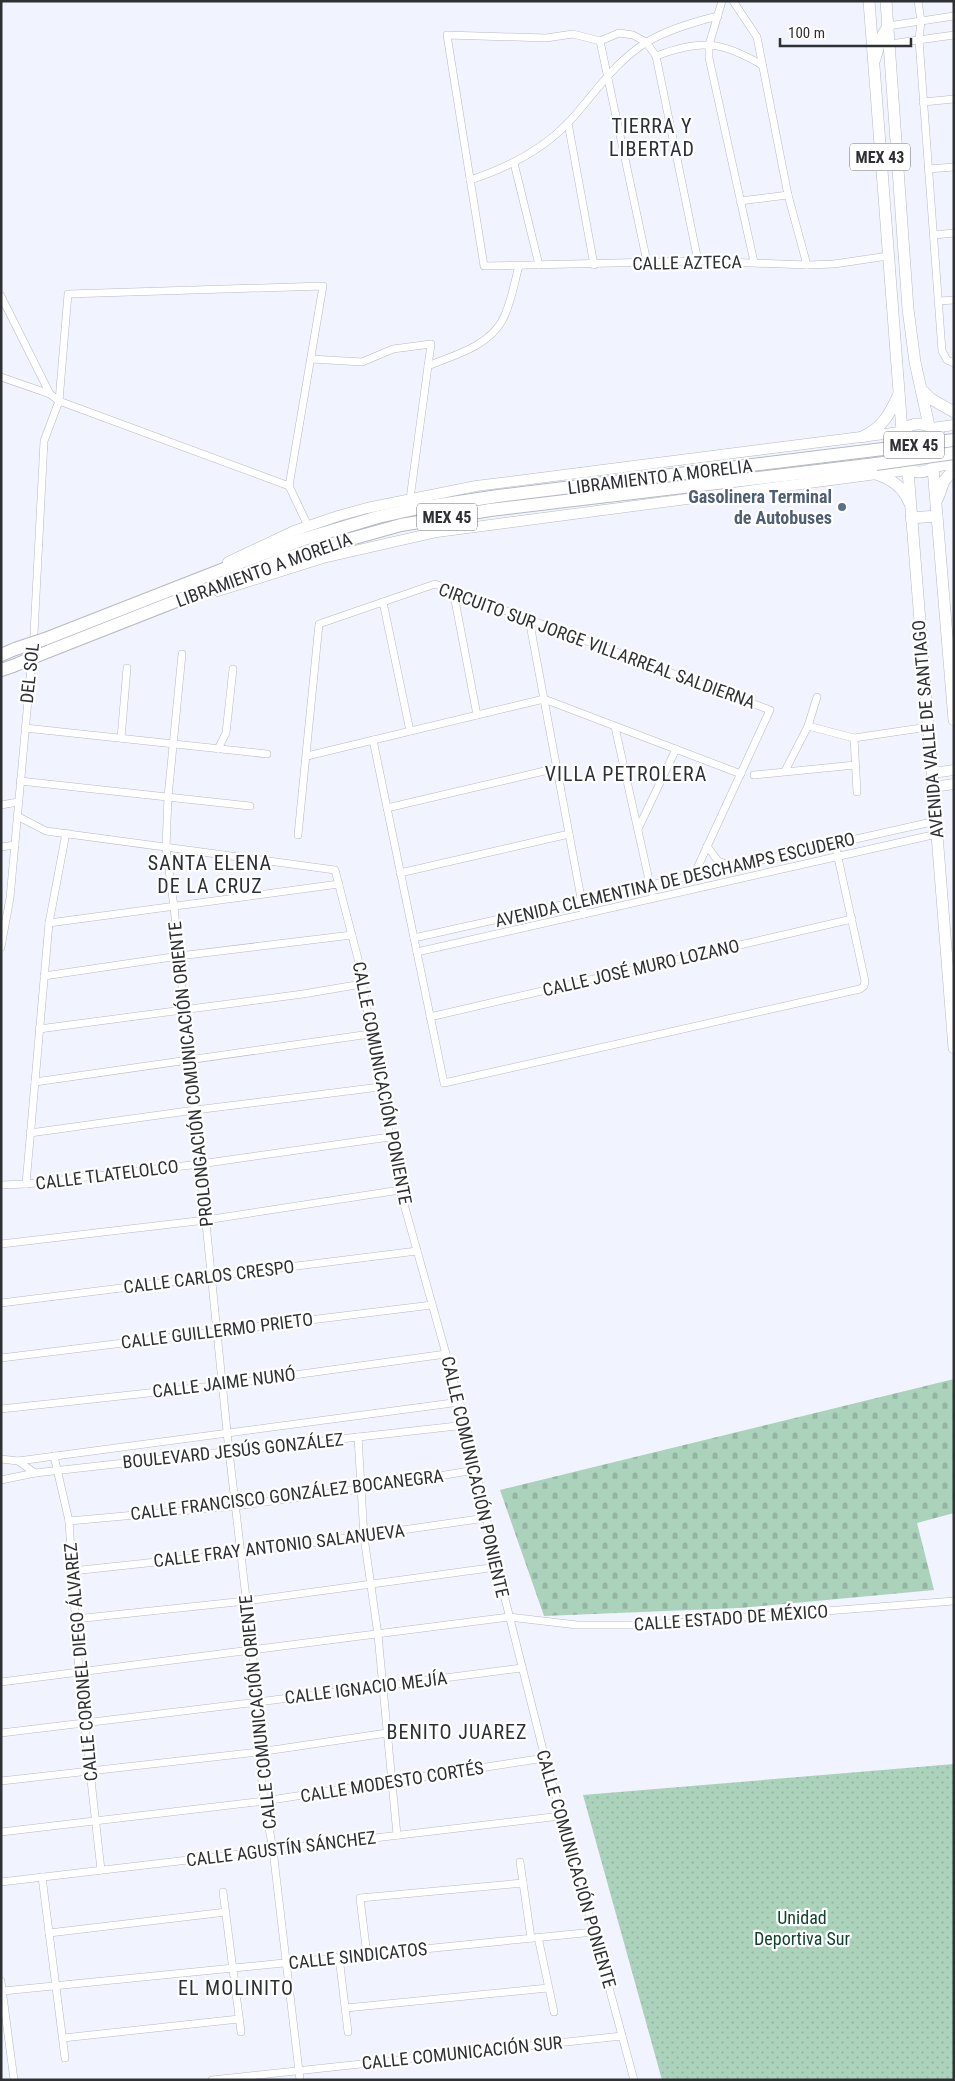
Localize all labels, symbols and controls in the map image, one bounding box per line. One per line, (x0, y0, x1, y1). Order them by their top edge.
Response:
scale bar (780, 15, 911, 47)
text: 100 m (788, 24, 825, 42)
district label: TIERRA Y LIBERTAD (609, 114, 695, 161)
road number: MEX 43 (850, 144, 910, 170)
street label: CALLE AZTECA (632, 251, 743, 274)
road number: MEX 45 (884, 432, 944, 458)
street label: LIBRAMIENTO A MORELIA (566, 455, 754, 498)
place label: Gasolinera Terminal de Autobuses (688, 486, 832, 528)
marker: Gasolinera Terminal de Autobuses (836, 501, 848, 513)
road number: MEX 45 (417, 504, 477, 530)
street label: LIBRAMIENTO A MORELIA (173, 528, 355, 611)
street label: CIRCUITO SUR JORGE VILLARREAL SALDIERNA (436, 578, 759, 713)
street label: AVENIDA VALLE DE SANTIAGO (908, 619, 947, 839)
street label: DEL SOL (16, 641, 43, 704)
district label: VILLA PETROLERA (545, 762, 707, 786)
street label: AVENIDA CLEMENTINA DE DESCHAMPS ESCUDERO (493, 828, 857, 931)
district label: SANTA ELENA DE LA CRUZ (148, 851, 272, 898)
street label: PROLONGACIÓN COMUNICACIÓN ORIENTE (164, 920, 217, 1228)
street label: CALLE JOSÉ MURO LOZANO (540, 935, 741, 1000)
street label: CALLE COMUNICACIÓN PONIENTE (349, 960, 416, 1206)
street label: CALLE TLATELOLCO (34, 1155, 180, 1194)
street label: CALLE CARLOS CRESPO (122, 1256, 296, 1297)
street label: CALLE GUILLERMO PRIETO (120, 1308, 314, 1353)
street label: CALLE COMUNICACIÓN PONIENTE (437, 1354, 514, 1600)
street label: CALLE JAIME NUNÓ (151, 1363, 297, 1402)
street label: BOULEVARD JESÚS GONZÁLEZ (121, 1428, 344, 1473)
street label: CALLE FRANCISCO GONZÁLEZ BOCANEGRA (129, 1465, 445, 1524)
street label: CALLE FRAY ANTONIO SALANUEVA (152, 1520, 406, 1571)
street label: CALLE CORONEL DIEGO ÁLVAREZ (60, 1542, 101, 1782)
street label: CALLE COMUNICACIÓN ORIENTE (235, 1594, 280, 1830)
street label: CALLE ESTADO DE MÉXICO (633, 1600, 829, 1635)
street label: CALLE IGNACIO MEJÍA (284, 1667, 449, 1708)
district label: BENITO JUAREZ (387, 1720, 527, 1744)
street label: CALLE COMUNICACIÓN PONIENTE (532, 1747, 621, 1991)
street label: CALLE MODESTO CORTÉS (299, 1757, 485, 1806)
street label: CALLE AGUSTÍN SÁNCHEZ (185, 1826, 377, 1871)
park label: Unidad Deportiva Sur (754, 1907, 850, 1949)
street label: CALLE SINDICATOS (288, 1938, 428, 1973)
district label: EL MOLINITO (178, 1976, 294, 2000)
street label: CALLE COMUNICACIÓN SUR (361, 2031, 564, 2073)

